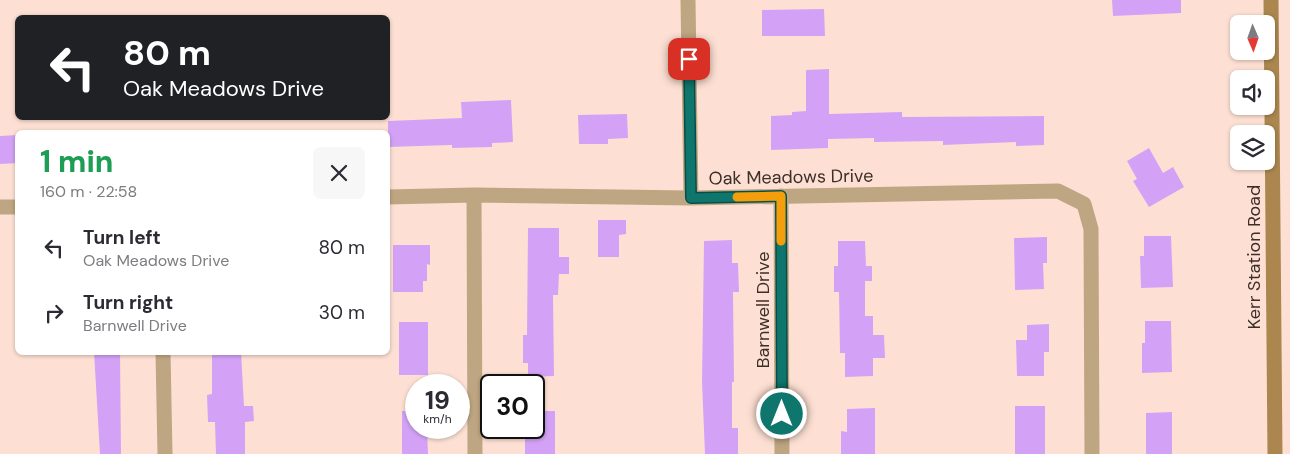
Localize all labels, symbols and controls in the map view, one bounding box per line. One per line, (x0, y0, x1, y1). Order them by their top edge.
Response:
north arrow (1230, 15, 1275, 60)
map controls (1230, 15, 1275, 170)
text: 80 m (123, 30, 211, 76)
icon: left (40, 35, 105, 100)
pin (668, 38, 710, 80)
icon: arrive (675, 45, 703, 73)
button: sound (1230, 70, 1275, 115)
text: Oak Meadows Drive (123, 74, 324, 103)
button: layers (1230, 125, 1275, 170)
text: 1 min (40, 142, 113, 181)
button: close (313, 147, 365, 199)
street label: Oak Meadows Drive (709, 164, 873, 190)
text: 160 m · 22:58 (40, 181, 137, 202)
street label: Kerr Station Road (1242, 185, 1266, 329)
text: Turn left (83, 225, 161, 250)
icon: left (40, 234, 68, 262)
text: 80 m (318, 235, 365, 260)
text: Oak Meadows Drive (83, 250, 229, 271)
street label: Barnwell Drive (751, 252, 775, 368)
text: Turn right (83, 290, 173, 315)
icon: right (40, 299, 68, 327)
text: 30 m (319, 300, 365, 325)
text: Barnwell Drive (83, 315, 187, 336)
speed limit sign: 30 (480, 374, 545, 439)
text: 19 (425, 384, 450, 417)
position arrow (755, 387, 807, 439)
text: km/h (423, 411, 452, 427)

